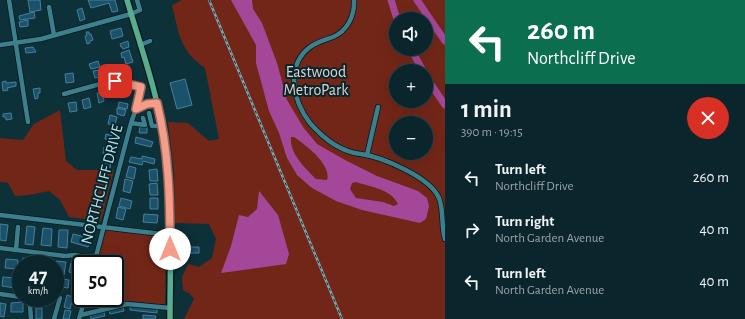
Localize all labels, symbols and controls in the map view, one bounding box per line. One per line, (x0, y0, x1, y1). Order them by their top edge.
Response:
map controls (389, 12, 433, 160)
button: sound (389, 12, 433, 56)
icon: left (461, 16, 513, 68)
text: 260 m (527, 17, 595, 45)
text: Northcliff Drive (527, 50, 636, 68)
pin (98, 64, 132, 98)
park label: Eastwood MetroPark (283, 64, 349, 98)
button: + (389, 64, 433, 108)
icon: arrive (104, 70, 126, 92)
button: close (687, 97, 729, 139)
text: 1 min (461, 98, 512, 122)
button: − (389, 116, 433, 160)
street label: NORTHCLIFF DRIVE (78, 122, 126, 246)
text: 390 m · 19:15 (461, 126, 523, 139)
text: Turn left (495, 162, 546, 177)
icon: left (461, 167, 483, 189)
text: 260 m (693, 170, 729, 185)
text: Northcliff Drive (495, 180, 573, 193)
text: Turn right (495, 214, 554, 229)
icon: right (461, 219, 483, 241)
text: 40 m (699, 222, 729, 237)
position arrow (149, 228, 191, 270)
text: North Garden Avenue (495, 232, 604, 245)
speed limit sign: 50 (72, 255, 124, 307)
text: 47 (29, 266, 47, 286)
text: Turn left (495, 266, 546, 281)
icon: left (461, 271, 483, 293)
text: 40 m (699, 274, 729, 289)
text: North Garden Avenue (495, 284, 604, 297)
text: km/h (28, 286, 48, 296)

